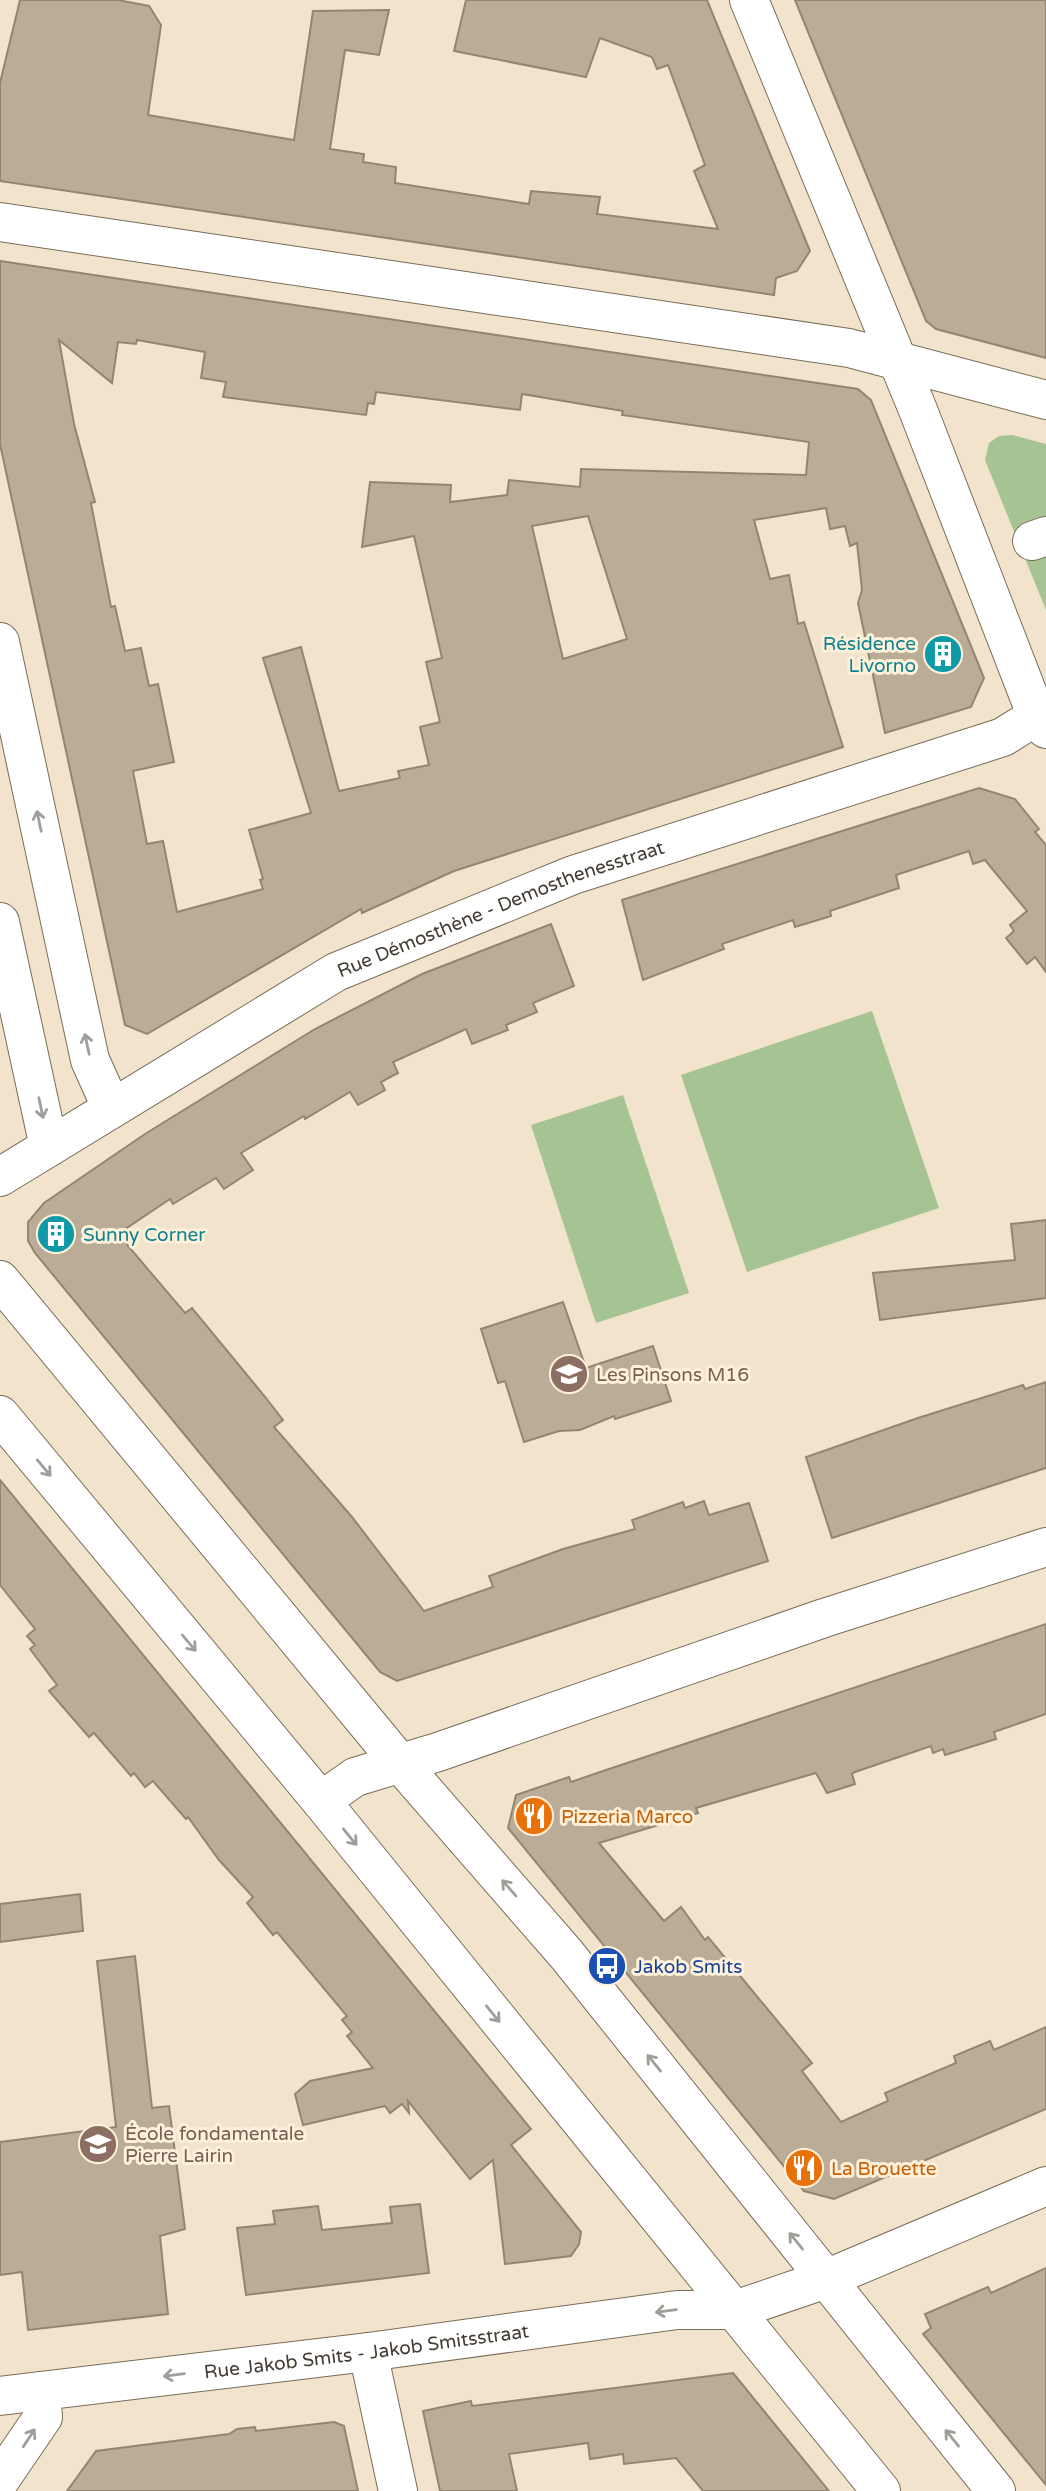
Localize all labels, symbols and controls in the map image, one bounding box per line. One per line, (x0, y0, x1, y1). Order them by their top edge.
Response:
place label: Résidence Livorno (823, 633, 916, 677)
building icon: Résidence Livorno (922, 633, 964, 675)
one-way arrow (31, 810, 45, 833)
street label: Rue Démosthène - Demosthenesstraat (334, 836, 667, 982)
one-way arrow (79, 1033, 93, 1056)
one-way arrow (34, 1096, 48, 1119)
building icon: Sunny Corner (35, 1213, 77, 1255)
place label: Sunny Corner (83, 1224, 206, 1246)
school or university icon: Les Pinsons M16 (548, 1353, 590, 1395)
place label: Les Pinsons M16 (596, 1364, 749, 1386)
one-way arrow (36, 1458, 52, 1476)
one-way arrow (181, 1633, 197, 1651)
restaurant icon: Pizzeria Marco (513, 1795, 555, 1837)
place label: Pizzeria Marco (561, 1806, 693, 1828)
one-way arrow (342, 1827, 358, 1845)
one-way arrow (501, 1879, 517, 1897)
bus stop icon: Jakob Smits (586, 1945, 628, 1987)
place label: Jakob Smits (634, 1956, 742, 1978)
one-way arrow (485, 2004, 501, 2022)
one-way arrow (646, 2054, 662, 2072)
school or university icon: École fondamentale Pierre Lairin (77, 2123, 119, 2165)
place label: École fondamentale Pierre Lairin (125, 2123, 304, 2167)
restaurant icon: La Brouette (783, 2147, 825, 2189)
place label: La Brouette (831, 2158, 937, 2180)
one-way arrow (788, 2232, 804, 2250)
one-way arrow (656, 2305, 678, 2318)
street label: Rue Jakob Smits - Jakob Smitsstraat (203, 2320, 530, 2384)
one-way arrow (163, 2369, 185, 2382)
one-way arrow (22, 2429, 36, 2448)
one-way arrow (945, 2430, 960, 2448)

